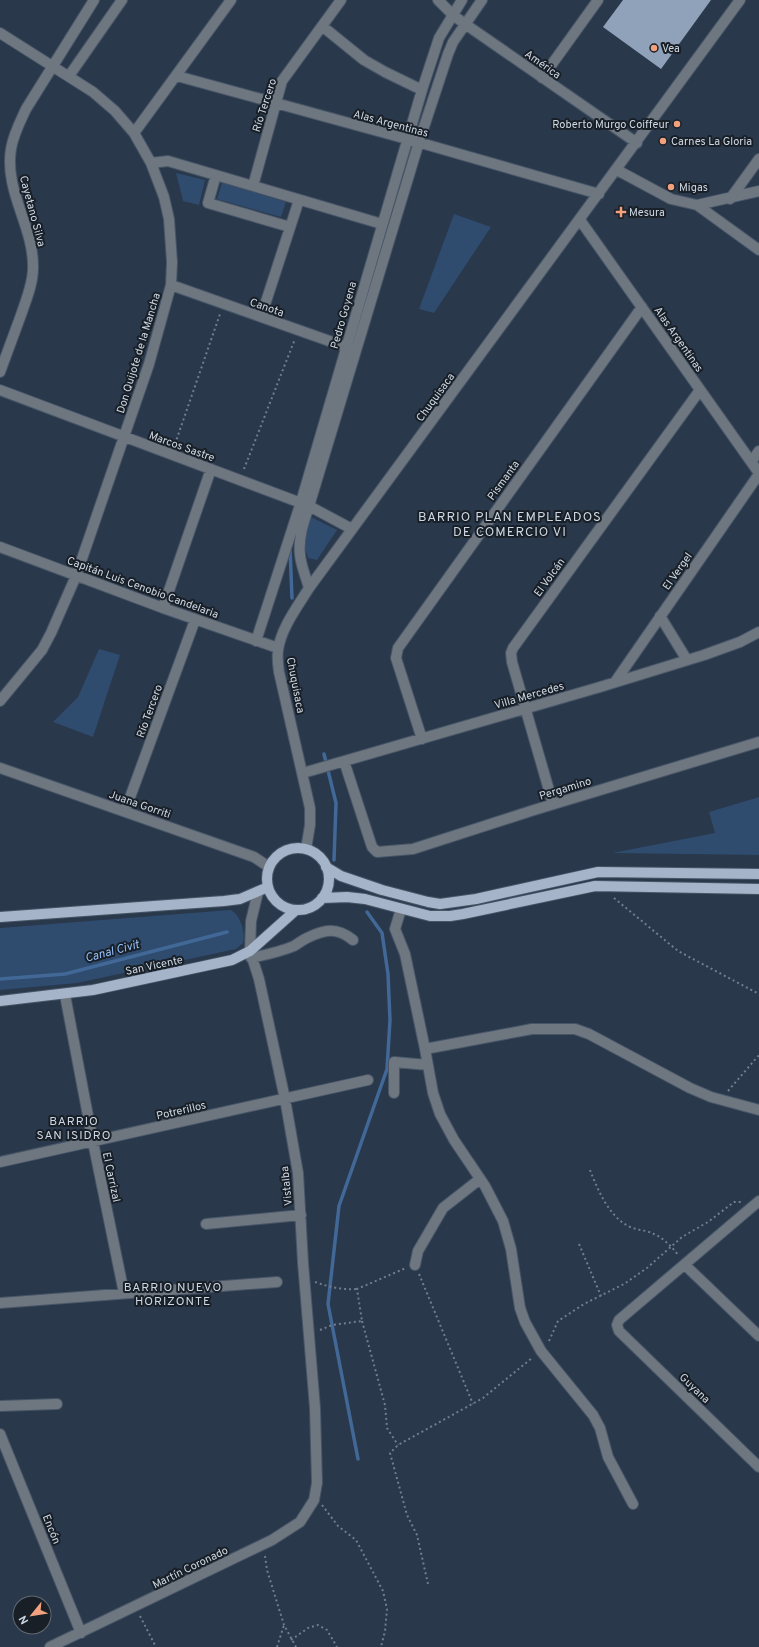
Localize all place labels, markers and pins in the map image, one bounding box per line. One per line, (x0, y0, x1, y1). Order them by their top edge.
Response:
place label: Vea (662, 42, 680, 56)
marker: Vea (649, 43, 659, 53)
place label: Roberto Murgo Coiffeur (552, 118, 670, 132)
marker: Roberto Murgo Coiffeur (672, 119, 682, 129)
place label: Carnes La Gloria (671, 135, 752, 149)
marker: Carnes La Gloria (658, 136, 668, 146)
place label: Migas (679, 181, 708, 195)
marker: Migas (666, 182, 676, 192)
place label: Mesura (629, 206, 665, 220)
marker: Mesura (616, 207, 626, 217)

